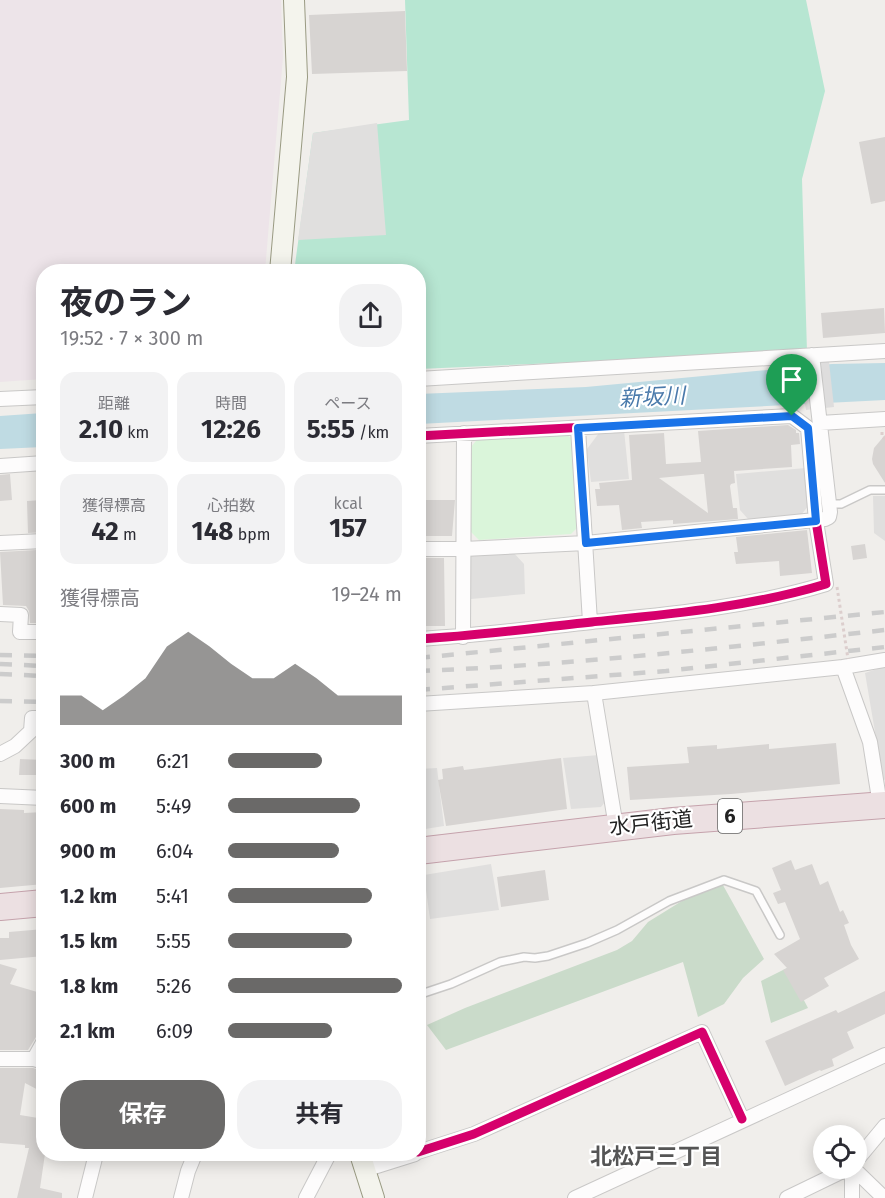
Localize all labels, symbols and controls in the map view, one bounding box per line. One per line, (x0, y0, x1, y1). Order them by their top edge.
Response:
text: 夜のラン (60, 283, 192, 323)
button: share (339, 284, 402, 347)
text: 19:52 · 7 × 300 m (60, 326, 203, 350)
pin (766, 354, 817, 416)
icon: arrive (775, 363, 808, 396)
water label: 新坂川 (618, 382, 688, 412)
text: 距離 (98, 394, 130, 413)
text: 時間 (215, 394, 247, 413)
text: ペース (324, 394, 372, 413)
text: 2.10 (79, 414, 123, 445)
text: 12:26 (201, 414, 261, 445)
text: 5:55 (307, 414, 355, 445)
text: km (123, 423, 149, 442)
text: /km (355, 423, 389, 442)
text: kcal (334, 494, 362, 513)
text: 獲得標高 (82, 496, 146, 515)
text: 心拍数 (207, 496, 255, 515)
text: 157 (329, 513, 367, 544)
text: 42 (91, 516, 119, 547)
text: 148 (192, 516, 233, 547)
text: m (119, 525, 137, 544)
text: bpm (233, 525, 270, 544)
text: 19–24 m (331, 582, 402, 606)
text: 獲得標高 (60, 586, 140, 610)
text: 300 m (60, 749, 115, 773)
text: 6:21 (156, 749, 190, 773)
text: 600 m (60, 794, 116, 818)
text: 5:49 (156, 794, 191, 818)
road number: 6 (718, 799, 742, 833)
street label: 水戸街道 (608, 806, 694, 840)
text: 900 m (60, 839, 116, 863)
text: 6:04 (156, 839, 193, 863)
text: 1.2 km (60, 884, 117, 908)
text: 5:41 (156, 884, 189, 908)
text: 1.5 km (60, 929, 118, 953)
text: 5:55 (156, 929, 191, 953)
text: 1.8 km (60, 974, 118, 998)
text: 5:26 (156, 974, 191, 998)
text: 2.1 km (60, 1019, 115, 1043)
text: 6:09 (156, 1019, 193, 1043)
button: 保存 (60, 1080, 225, 1149)
button: 共有 (237, 1080, 402, 1149)
map controls (813, 1125, 867, 1179)
button: locate (813, 1125, 867, 1179)
district label: 北松戸三丁目 (590, 1143, 722, 1170)

